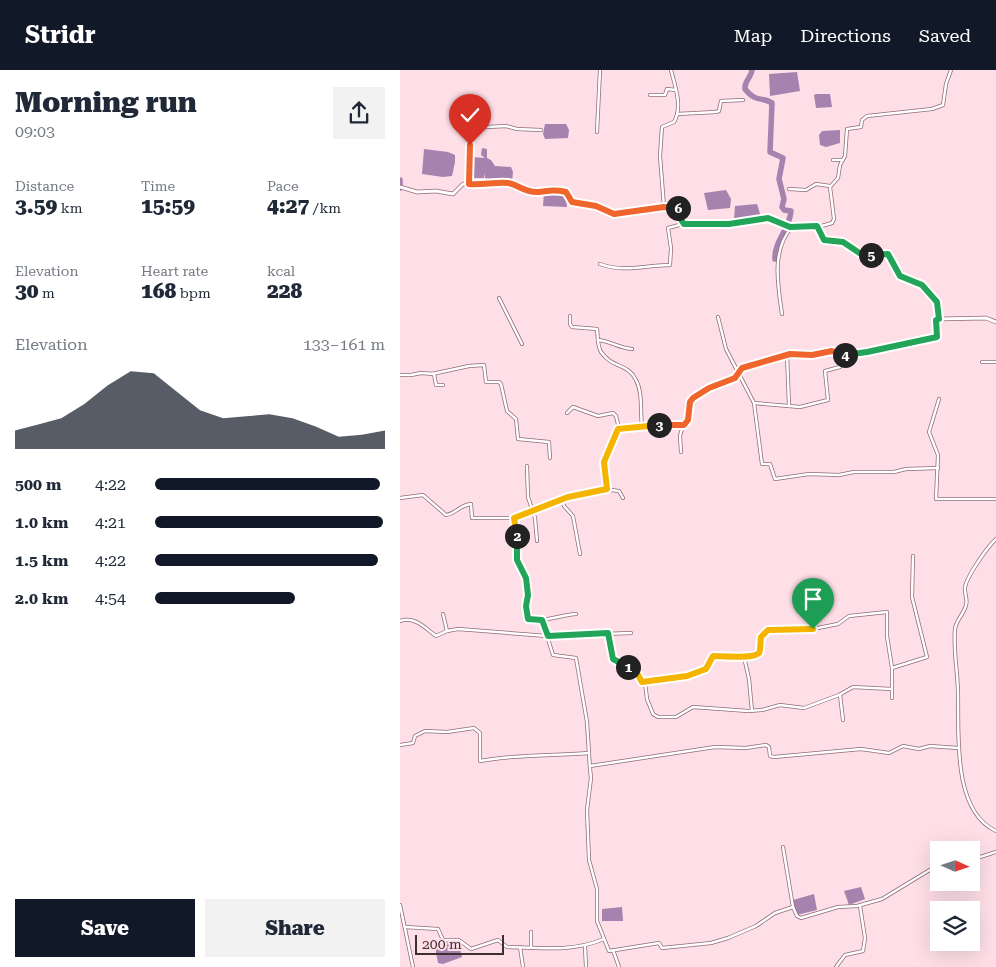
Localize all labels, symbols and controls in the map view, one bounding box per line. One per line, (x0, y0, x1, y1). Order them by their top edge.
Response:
text: Stridr (25, 21, 96, 49)
text: Map (734, 25, 772, 46)
text: Directions (800, 25, 891, 46)
text: Saved (919, 25, 971, 46)
text: Morning run (15, 86, 197, 119)
button: share (333, 87, 385, 139)
pin (449, 94, 491, 145)
icon: check (456, 101, 484, 129)
text: 09:03 (15, 122, 55, 141)
text: Distance (15, 178, 74, 194)
text: Time (141, 178, 175, 194)
text: Pace (267, 178, 299, 194)
text: 3.59 (15, 194, 57, 218)
text: 15:59 (141, 194, 195, 218)
text: 4:27 (267, 194, 309, 218)
pin: 6 (666, 196, 690, 220)
text: km (57, 200, 82, 216)
text: /km (309, 200, 341, 216)
text: 6 (675, 200, 682, 216)
pin: 5 (858, 242, 884, 268)
text: 5 (868, 247, 875, 263)
text: Elevation (15, 263, 78, 279)
text: Heart rate (141, 263, 208, 279)
text: kcal (267, 263, 295, 279)
text: 30 (15, 279, 39, 303)
text: 168 (141, 279, 176, 303)
text: 228 (267, 279, 302, 303)
text: m (39, 285, 55, 301)
text: bpm (176, 285, 211, 301)
text: Elevation (15, 335, 88, 354)
text: 133–161 m (303, 335, 385, 354)
pin: 4 (832, 342, 858, 368)
text: 4 (842, 347, 849, 363)
pin: 3 (646, 412, 672, 438)
text: 3 (656, 417, 663, 433)
text: 500 m (15, 475, 61, 494)
text: 4:22 (95, 475, 126, 494)
text: 1.0 km (15, 513, 68, 532)
text: 4:21 (95, 513, 126, 532)
pin: 2 (504, 524, 530, 548)
text: 2 (514, 528, 521, 544)
text: 1.5 km (15, 551, 68, 570)
text: 4:22 (95, 551, 126, 570)
pin (792, 578, 834, 629)
icon: arrive (799, 585, 827, 613)
text: 2.0 km (15, 589, 68, 608)
text: 4:54 (95, 589, 126, 608)
pin: 1 (616, 654, 640, 680)
text: 1 (625, 659, 632, 675)
north arrow (930, 841, 980, 891)
map controls (930, 841, 980, 951)
button: Save (15, 899, 195, 957)
button: Share (205, 899, 385, 957)
button: layers (930, 901, 980, 951)
scale bar (415, 932, 504, 955)
text: 200 m (422, 936, 462, 952)

